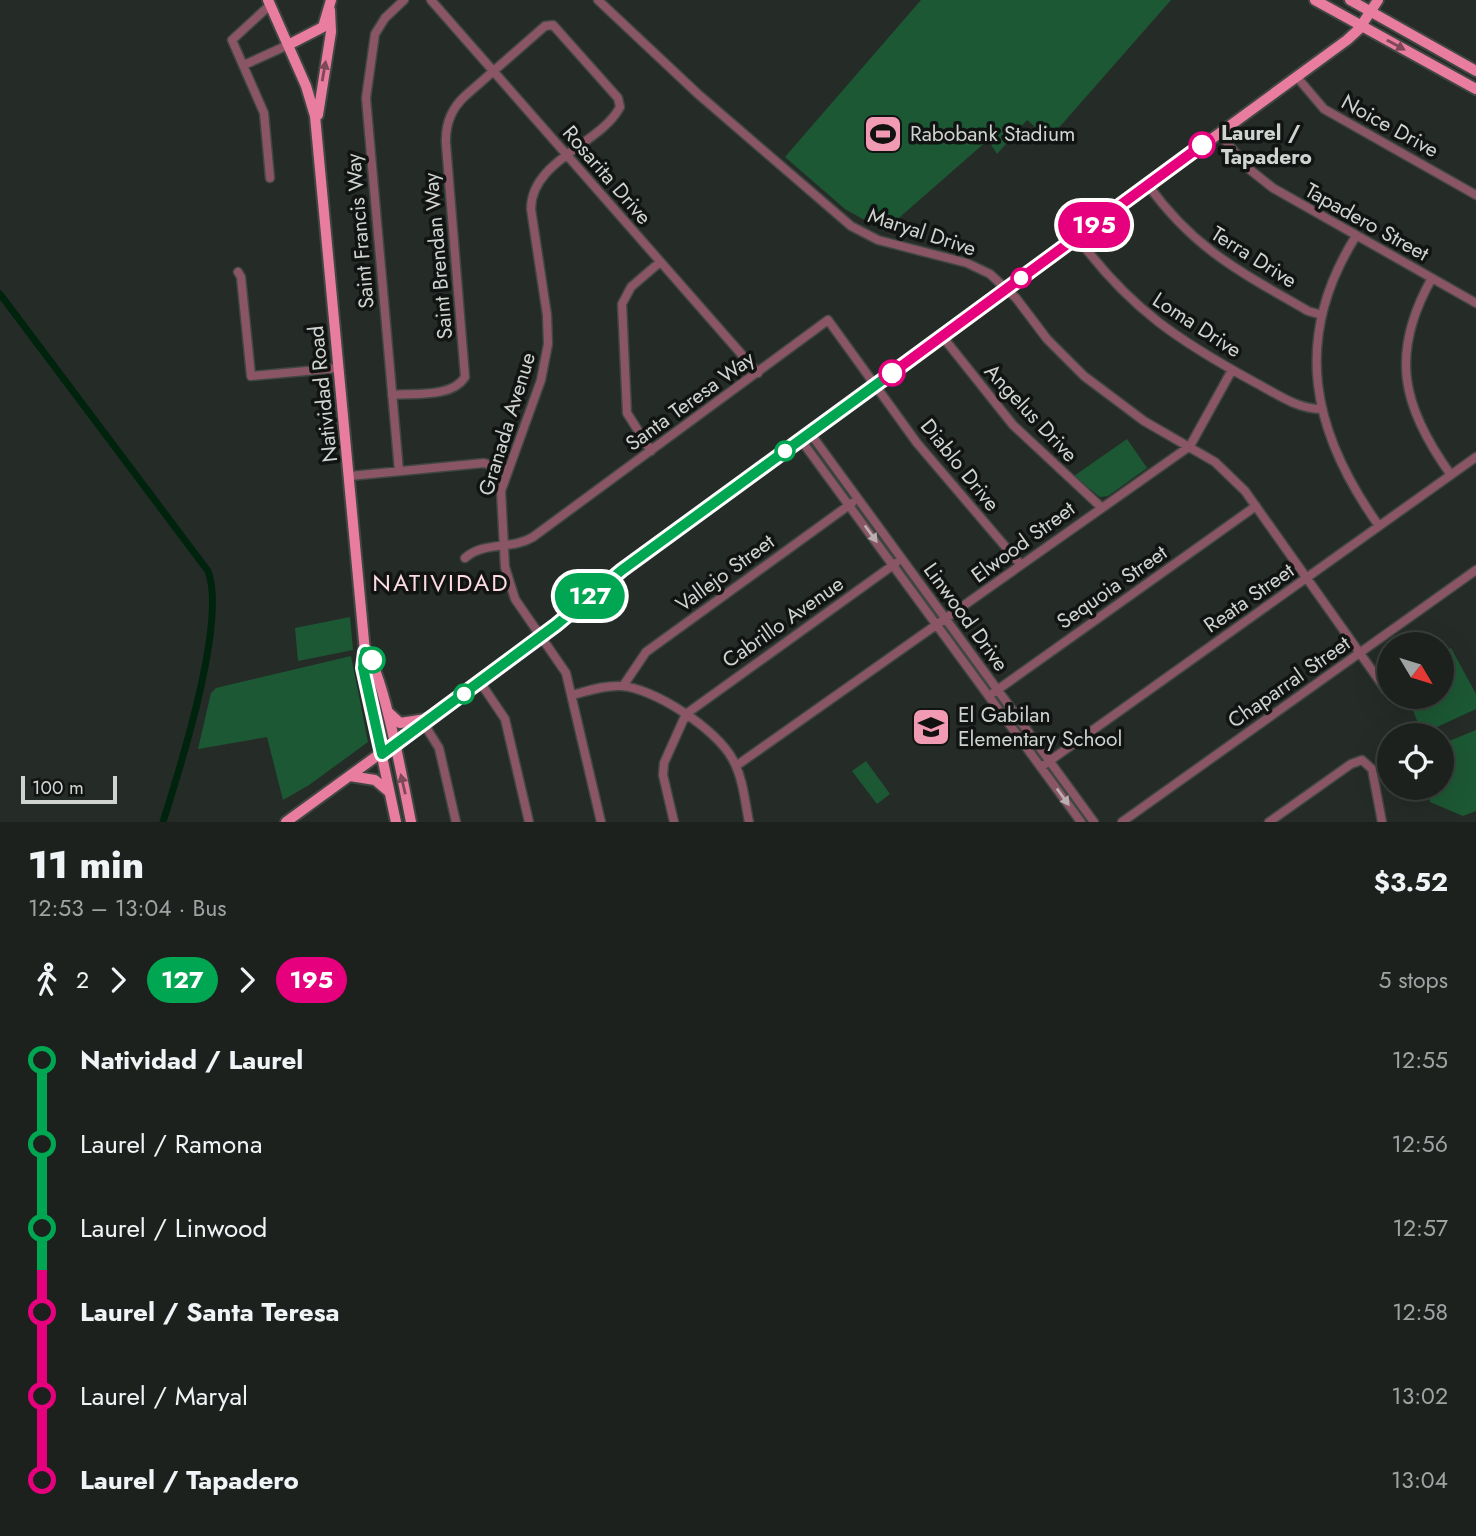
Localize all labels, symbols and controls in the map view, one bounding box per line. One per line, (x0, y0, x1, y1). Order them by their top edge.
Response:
one-way arrow (1387, 39, 1406, 51)
one-way arrow (319, 60, 330, 82)
street label: Noice Drive (1336, 87, 1444, 165)
sports icon: Rabobank Stadium (862, 113, 904, 155)
place label: Laurel / Tapadero (1221, 118, 1312, 172)
street label: Rosarita Drive (555, 119, 659, 231)
place label: Rabobank Stadium (910, 119, 1075, 149)
marker: Laurel / Tapadero (1189, 132, 1215, 158)
street label: Saint Francis Way (338, 151, 382, 310)
street label: Saint Brendan Way (416, 171, 460, 341)
street label: Tapadero Street (1300, 176, 1434, 268)
street label: Maryal Drive (864, 200, 980, 264)
line badge: 195 (1054, 202, 1134, 248)
text: 195 (1072, 207, 1116, 242)
street label: Terra Drive (1205, 219, 1303, 295)
unlabelled marker (1011, 268, 1031, 288)
street label: Loma Drive (1147, 285, 1247, 365)
street label: Natividad Road (301, 324, 345, 464)
street label: Santa Teresa Way (619, 343, 761, 458)
street label: Granada Avenue (471, 348, 543, 499)
street label: Angelus Drive (977, 357, 1085, 469)
unlabelled marker (879, 360, 905, 386)
street label: Diablo Drive (913, 412, 1007, 518)
unlabelled marker (775, 441, 795, 461)
street label: Elwood Street (965, 494, 1081, 590)
one-way arrow (863, 525, 877, 543)
street label: Vallejo Street (669, 527, 781, 619)
street label: Sequoia Street (1051, 538, 1173, 636)
street label: Reata Street (1198, 556, 1300, 640)
street label: Linwood Drive (916, 557, 1016, 678)
district label: NATIVIDAD (372, 565, 510, 600)
street label: Cabrillo Avenue (716, 569, 850, 675)
line badge: 127 (550, 573, 630, 619)
text: 127 (569, 578, 611, 613)
street label: Chaparral Street (1222, 629, 1356, 735)
north arrow (1377, 632, 1454, 709)
map controls (1377, 632, 1454, 800)
unlabelled marker (359, 647, 385, 673)
unlabelled marker (454, 684, 474, 704)
place label: El Gabilan Elementary School (958, 700, 1122, 754)
school or university icon: El Gabilan Elementary School (910, 706, 952, 748)
button: locate (1377, 723, 1454, 800)
scale bar (21, 773, 117, 805)
one-way arrow (397, 773, 408, 795)
text: 100 m (32, 774, 84, 801)
one-way arrow (1056, 788, 1070, 806)
text: 11 min (28, 837, 144, 892)
text: $3.52 (1374, 863, 1448, 901)
text: 12:53 – 13:04 · Bus (28, 891, 227, 925)
icon: walk (28, 961, 66, 999)
icon: forward (99, 961, 137, 999)
icon: forward (228, 961, 266, 999)
text: 127 (161, 962, 204, 997)
text: 195 (290, 962, 333, 997)
text: 2 (76, 963, 89, 997)
text: 5 stops (1378, 963, 1448, 997)
text: Natividad / Laurel (80, 1041, 303, 1079)
text: 12:55 (1392, 1043, 1448, 1077)
text: Laurel / Ramona (80, 1125, 262, 1163)
text: 12:56 (1391, 1127, 1448, 1161)
text: Laurel / Linwood (80, 1209, 267, 1247)
text: 12:57 (1393, 1211, 1448, 1245)
text: Laurel / Santa Teresa (80, 1293, 340, 1331)
text: 12:58 (1392, 1295, 1448, 1329)
text: Laurel / Maryal (80, 1377, 248, 1415)
text: 13:02 (1391, 1379, 1448, 1413)
text: Laurel / Tapadero (80, 1461, 299, 1499)
text: 13:04 (1391, 1463, 1448, 1497)

